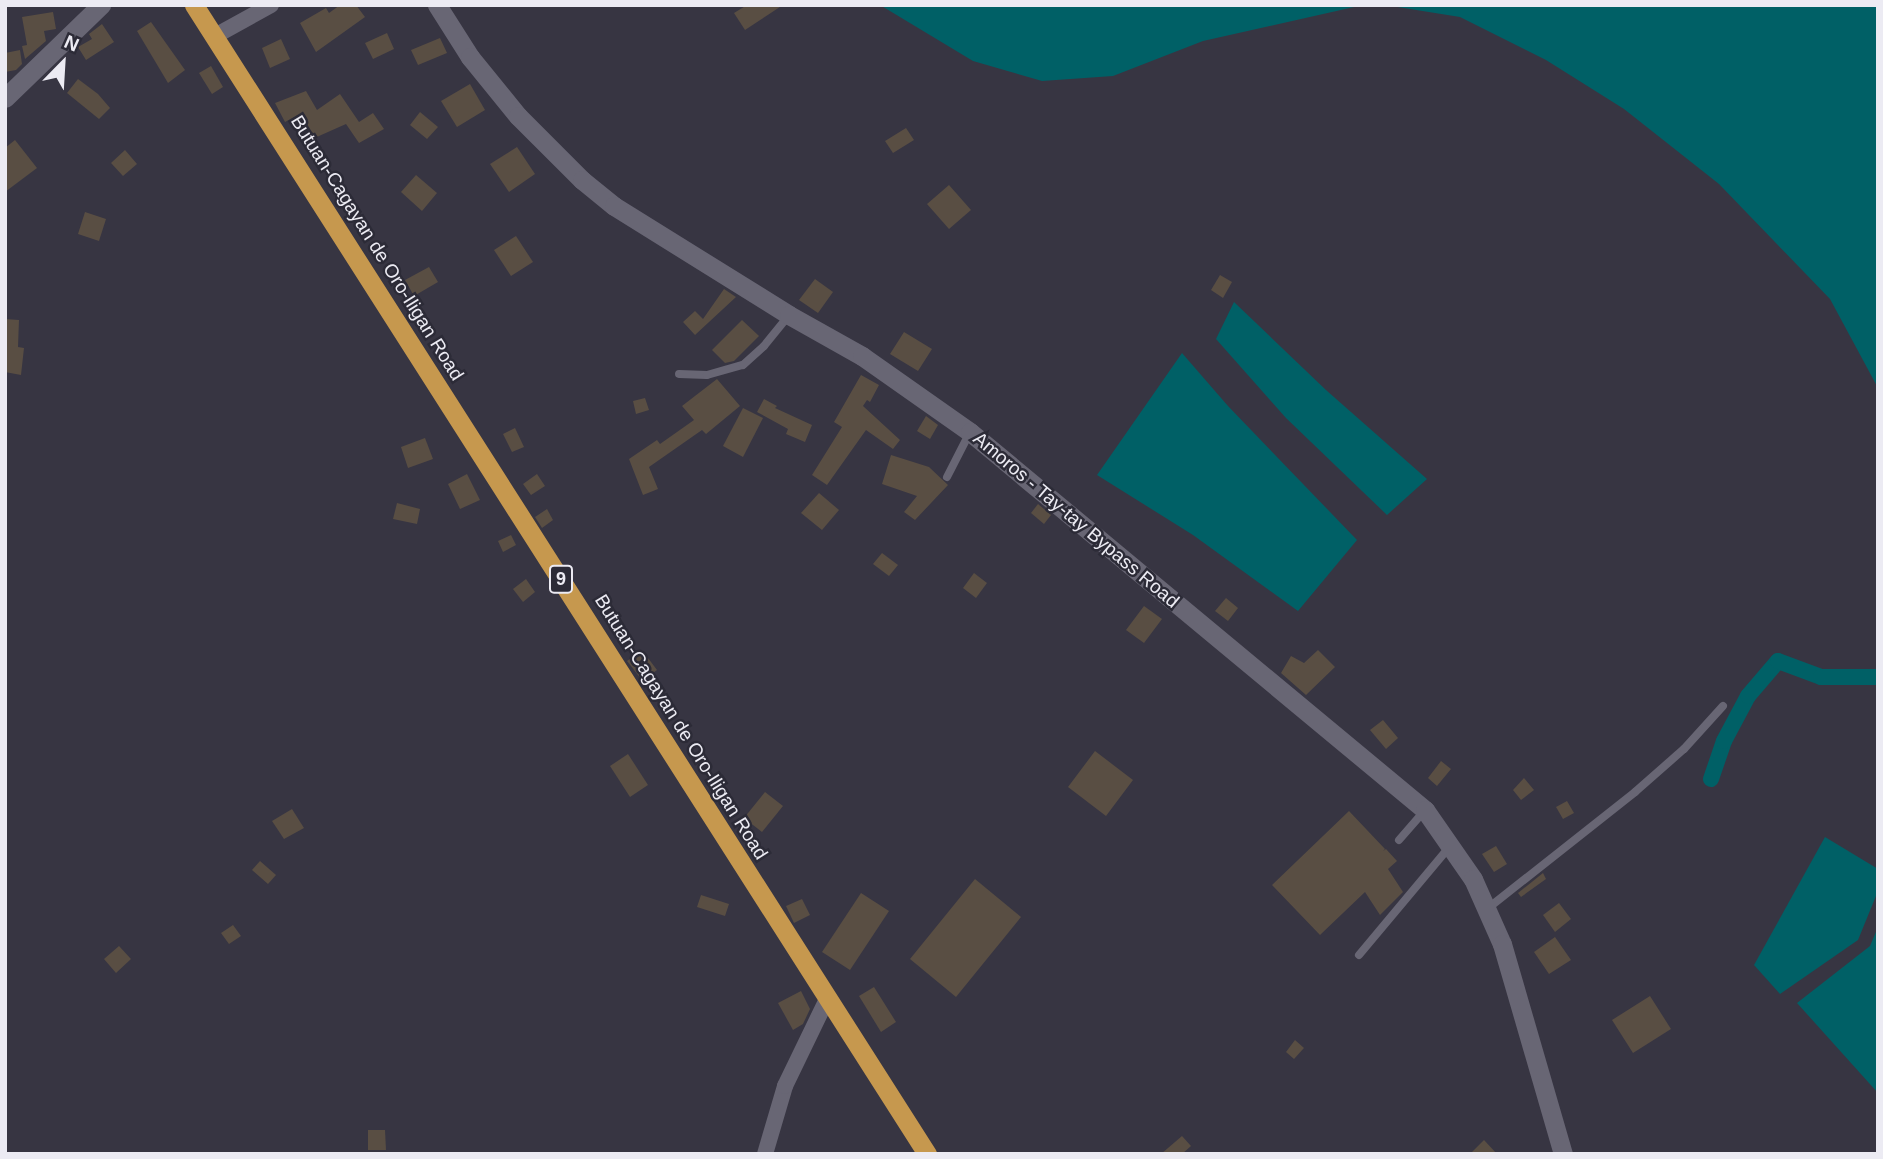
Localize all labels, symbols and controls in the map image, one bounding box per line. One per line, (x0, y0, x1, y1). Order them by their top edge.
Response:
north arrow (28, 28, 98, 98)
text: N (61, 31, 82, 56)
street label: Butuan-Cagayan de Oro-Iligan Road (286, 111, 468, 385)
street label: Amoros - Tay-tay Bypass Road (968, 427, 1184, 613)
road number: 9 (549, 564, 573, 594)
street label: Butuan-Cagayan de Oro-Iligan Road (590, 590, 772, 864)

